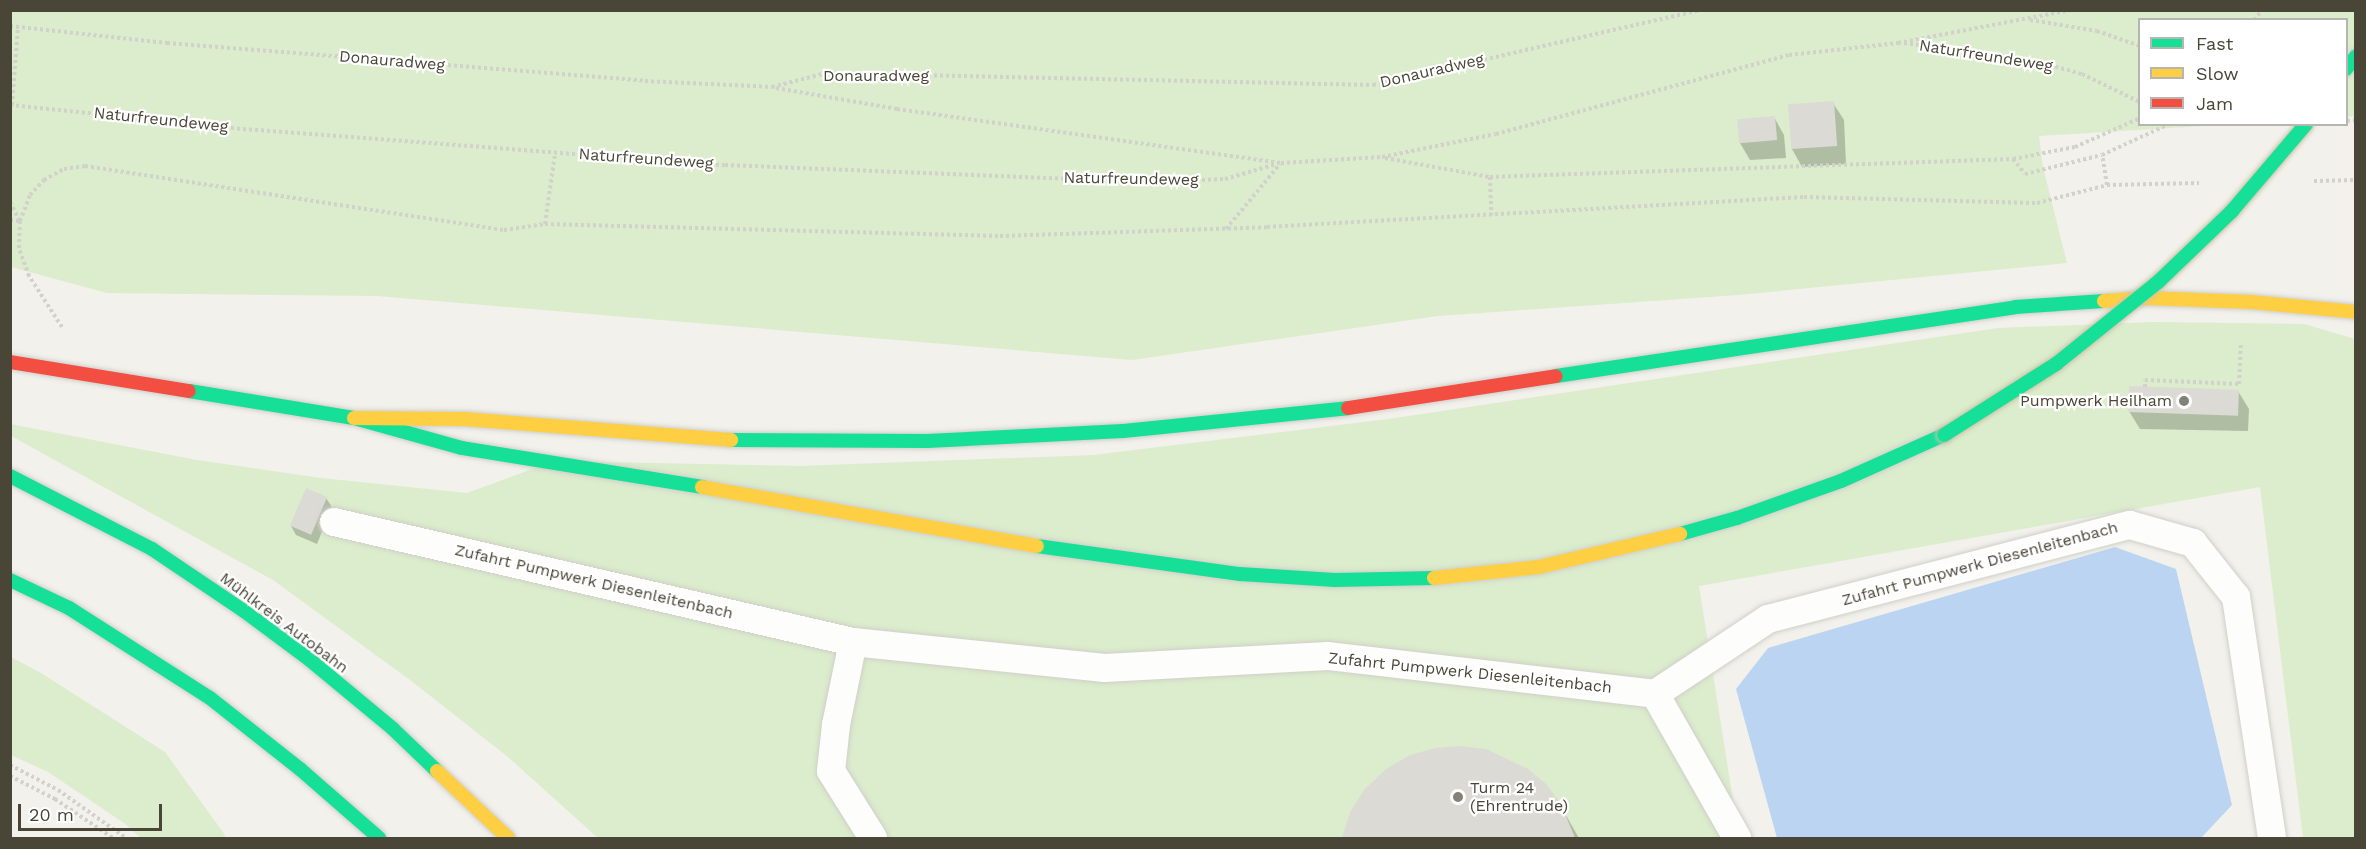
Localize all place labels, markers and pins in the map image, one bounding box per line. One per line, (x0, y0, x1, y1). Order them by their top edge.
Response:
place label: Pumpwerk Heilham (2020, 391, 2172, 411)
marker: Pumpwerk Heilham (2177, 394, 2191, 408)
place label: Turm 24 (Ehrentrude) (1470, 778, 1568, 816)
marker: Turm 24 (Ehrentrude) (1451, 790, 1465, 804)

